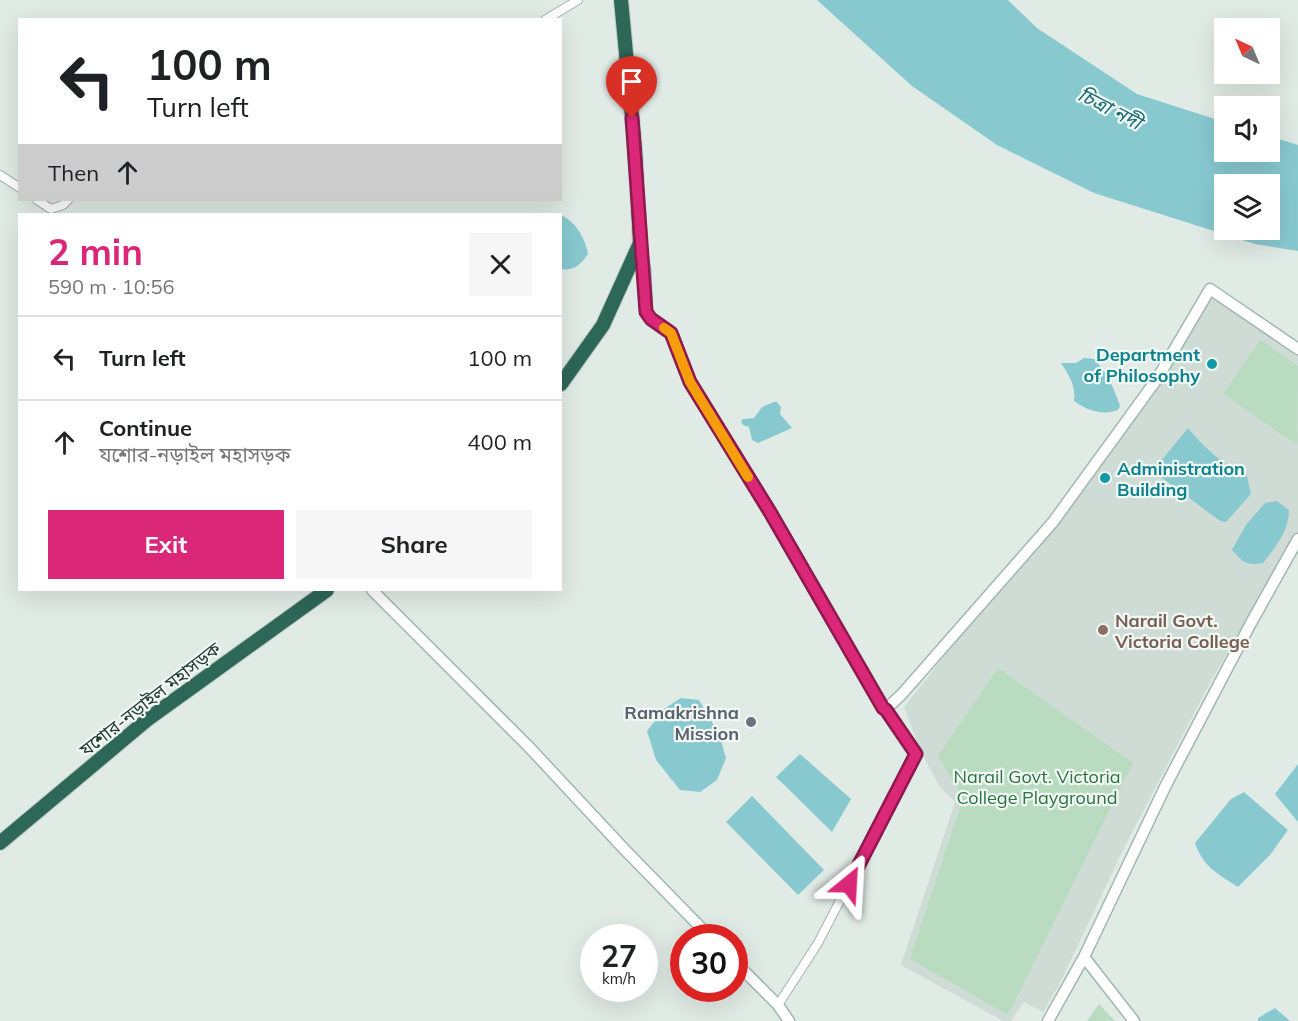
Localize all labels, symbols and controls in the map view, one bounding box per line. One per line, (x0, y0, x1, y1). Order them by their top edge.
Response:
north arrow (1214, 18, 1280, 84)
map controls (1214, 18, 1280, 240)
text: 100 m (147, 38, 272, 91)
icon: left (48, 42, 126, 120)
pin (606, 56, 657, 118)
icon: arrive (615, 65, 648, 98)
water label: চিত্রা নদী (1074, 81, 1149, 136)
text: Turn left (147, 90, 249, 124)
button: sound (1214, 96, 1280, 162)
icon: ahead (111, 156, 144, 189)
text: Then (48, 159, 99, 187)
button: layers (1214, 174, 1280, 240)
text: 2 min (48, 229, 143, 274)
button: close (469, 233, 532, 296)
text: 590 m · 10:56 (48, 274, 174, 299)
icon: left (48, 342, 81, 375)
place label: Department of Philosophy (1084, 343, 1200, 387)
text: Turn left (99, 344, 186, 372)
text: 100 m (467, 344, 532, 372)
marker: Department of Philosophy (1205, 357, 1219, 371)
text: Continue (99, 414, 192, 442)
icon: ahead (48, 426, 81, 459)
text: 400 m (467, 428, 532, 456)
text: যশোর-নড়াইল মহাসড়ক (99, 442, 291, 467)
place label: Administration Building (1117, 457, 1245, 501)
marker: Administration Building (1098, 471, 1112, 485)
button: Exit (48, 510, 284, 579)
button: Share (296, 510, 532, 579)
place label: Narail Govt. Victoria College (1114, 609, 1250, 653)
marker: Narail Govt. Victoria College (1096, 623, 1110, 637)
street label: যশোর-নড়াইল মহাসড়ক (74, 637, 225, 762)
place label: Ramakrishna Mission (624, 701, 739, 745)
marker: Ramakrishna Mission (744, 715, 758, 729)
park label: Narail Govt. Victoria College Playground (954, 765, 1121, 809)
position arrow (817, 852, 881, 916)
speed limit sign: 30 (670, 924, 748, 1002)
text: 27 (601, 937, 637, 975)
text: km/h (602, 969, 636, 988)

